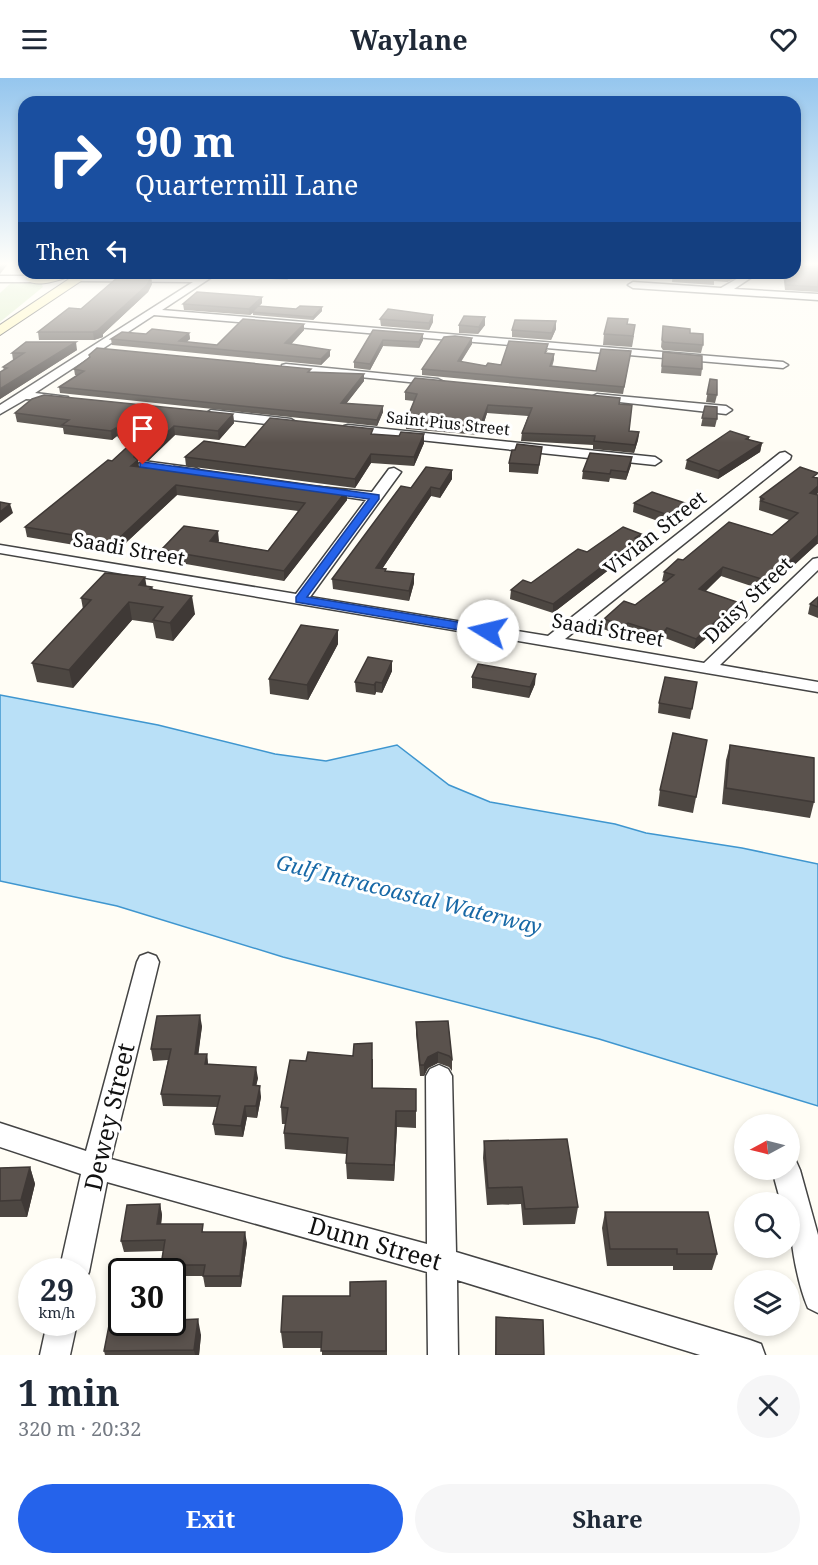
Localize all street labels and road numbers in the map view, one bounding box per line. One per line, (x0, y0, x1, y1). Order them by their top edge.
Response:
street label: Saint Pius Street (385, 406, 511, 440)
street label: Vivian Street (598, 484, 711, 581)
street label: Saadi Street (71, 525, 187, 572)
street label: Daisy Street (697, 551, 798, 649)
street label: Saadi Street (550, 606, 666, 653)
street label: Dewey Street (76, 1040, 142, 1194)
street label: Dunn Street (305, 1208, 446, 1277)

